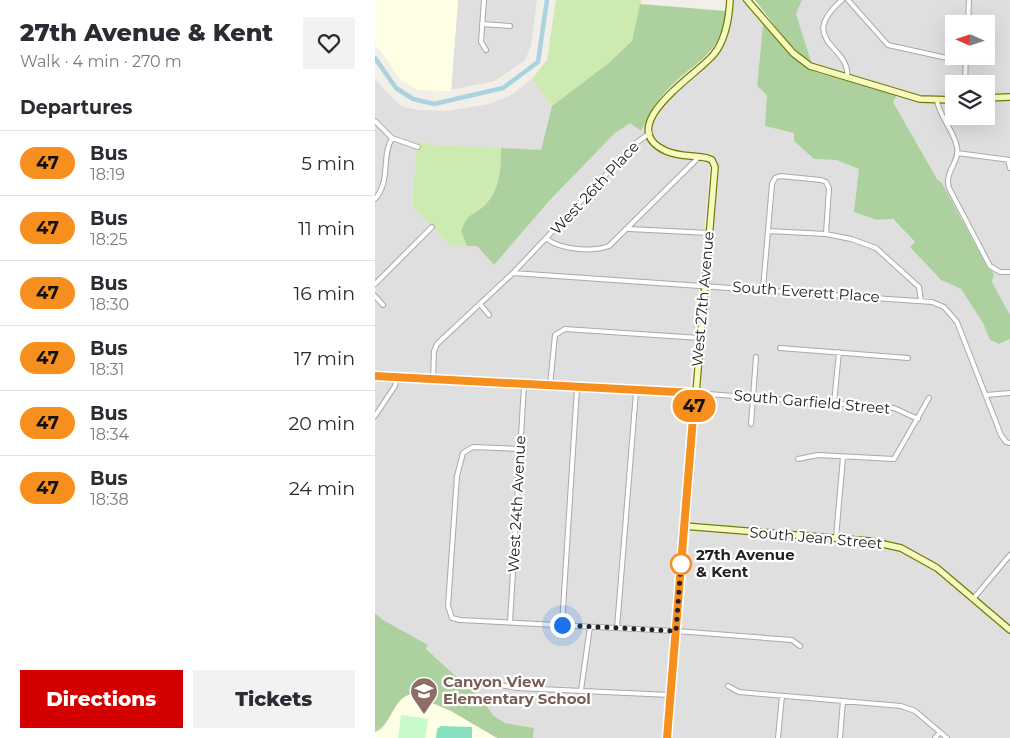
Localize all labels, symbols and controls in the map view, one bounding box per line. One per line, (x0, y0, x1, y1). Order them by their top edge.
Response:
north arrow (945, 15, 995, 65)
map controls (945, 15, 995, 125)
button: heart (303, 17, 355, 69)
text: 27th Avenue & Kent (20, 18, 273, 47)
text: Walk · 4 min · 270 m (20, 52, 182, 71)
button: layers (945, 75, 995, 125)
text: Departures (20, 96, 132, 119)
street label: West 26th Place (546, 137, 643, 238)
text: Bus (90, 142, 128, 165)
text: 47 (36, 152, 59, 174)
text: 5 min (301, 152, 355, 175)
text: 18:19 (90, 165, 125, 184)
text: Bus (90, 207, 128, 230)
text: 47 (36, 217, 59, 239)
text: 11 min (298, 217, 355, 240)
text: 18:25 (90, 230, 128, 249)
street label: West 27th Avenue (687, 230, 718, 368)
text: Bus (90, 272, 128, 295)
street label: South Everett Place (732, 277, 880, 306)
text: 47 (36, 282, 59, 304)
text: 16 min (293, 282, 355, 305)
text: 18:30 (90, 295, 129, 314)
text: Bus (90, 337, 128, 360)
text: 47 (36, 347, 59, 369)
text: 17 min (294, 347, 355, 370)
text: 18:31 (90, 360, 124, 379)
street label: South Garfield Street (733, 385, 891, 418)
line badge: 47 (671, 390, 717, 422)
text: 47 (683, 395, 705, 417)
text: Bus (90, 402, 128, 425)
text: 47 (36, 412, 59, 434)
text: 20 min (289, 412, 355, 435)
text: 18:34 (90, 425, 129, 444)
street label: West 24th Avenue (503, 435, 530, 573)
text: Bus (90, 467, 128, 490)
text: 47 (36, 477, 59, 499)
text: 24 min (289, 477, 355, 500)
text: 18:38 (90, 490, 129, 509)
street label: South Jean Street (749, 522, 883, 553)
place label: 27th Avenue & Kent (696, 545, 795, 581)
marker: 27th Avenue & Kent (670, 553, 692, 575)
your location (550, 613, 575, 638)
button: Directions (20, 670, 183, 728)
button: Tickets (193, 670, 355, 728)
place label: Canyon View Elementary School (443, 672, 591, 708)
school or university icon: Canyon View Elementary School (409, 676, 439, 715)

